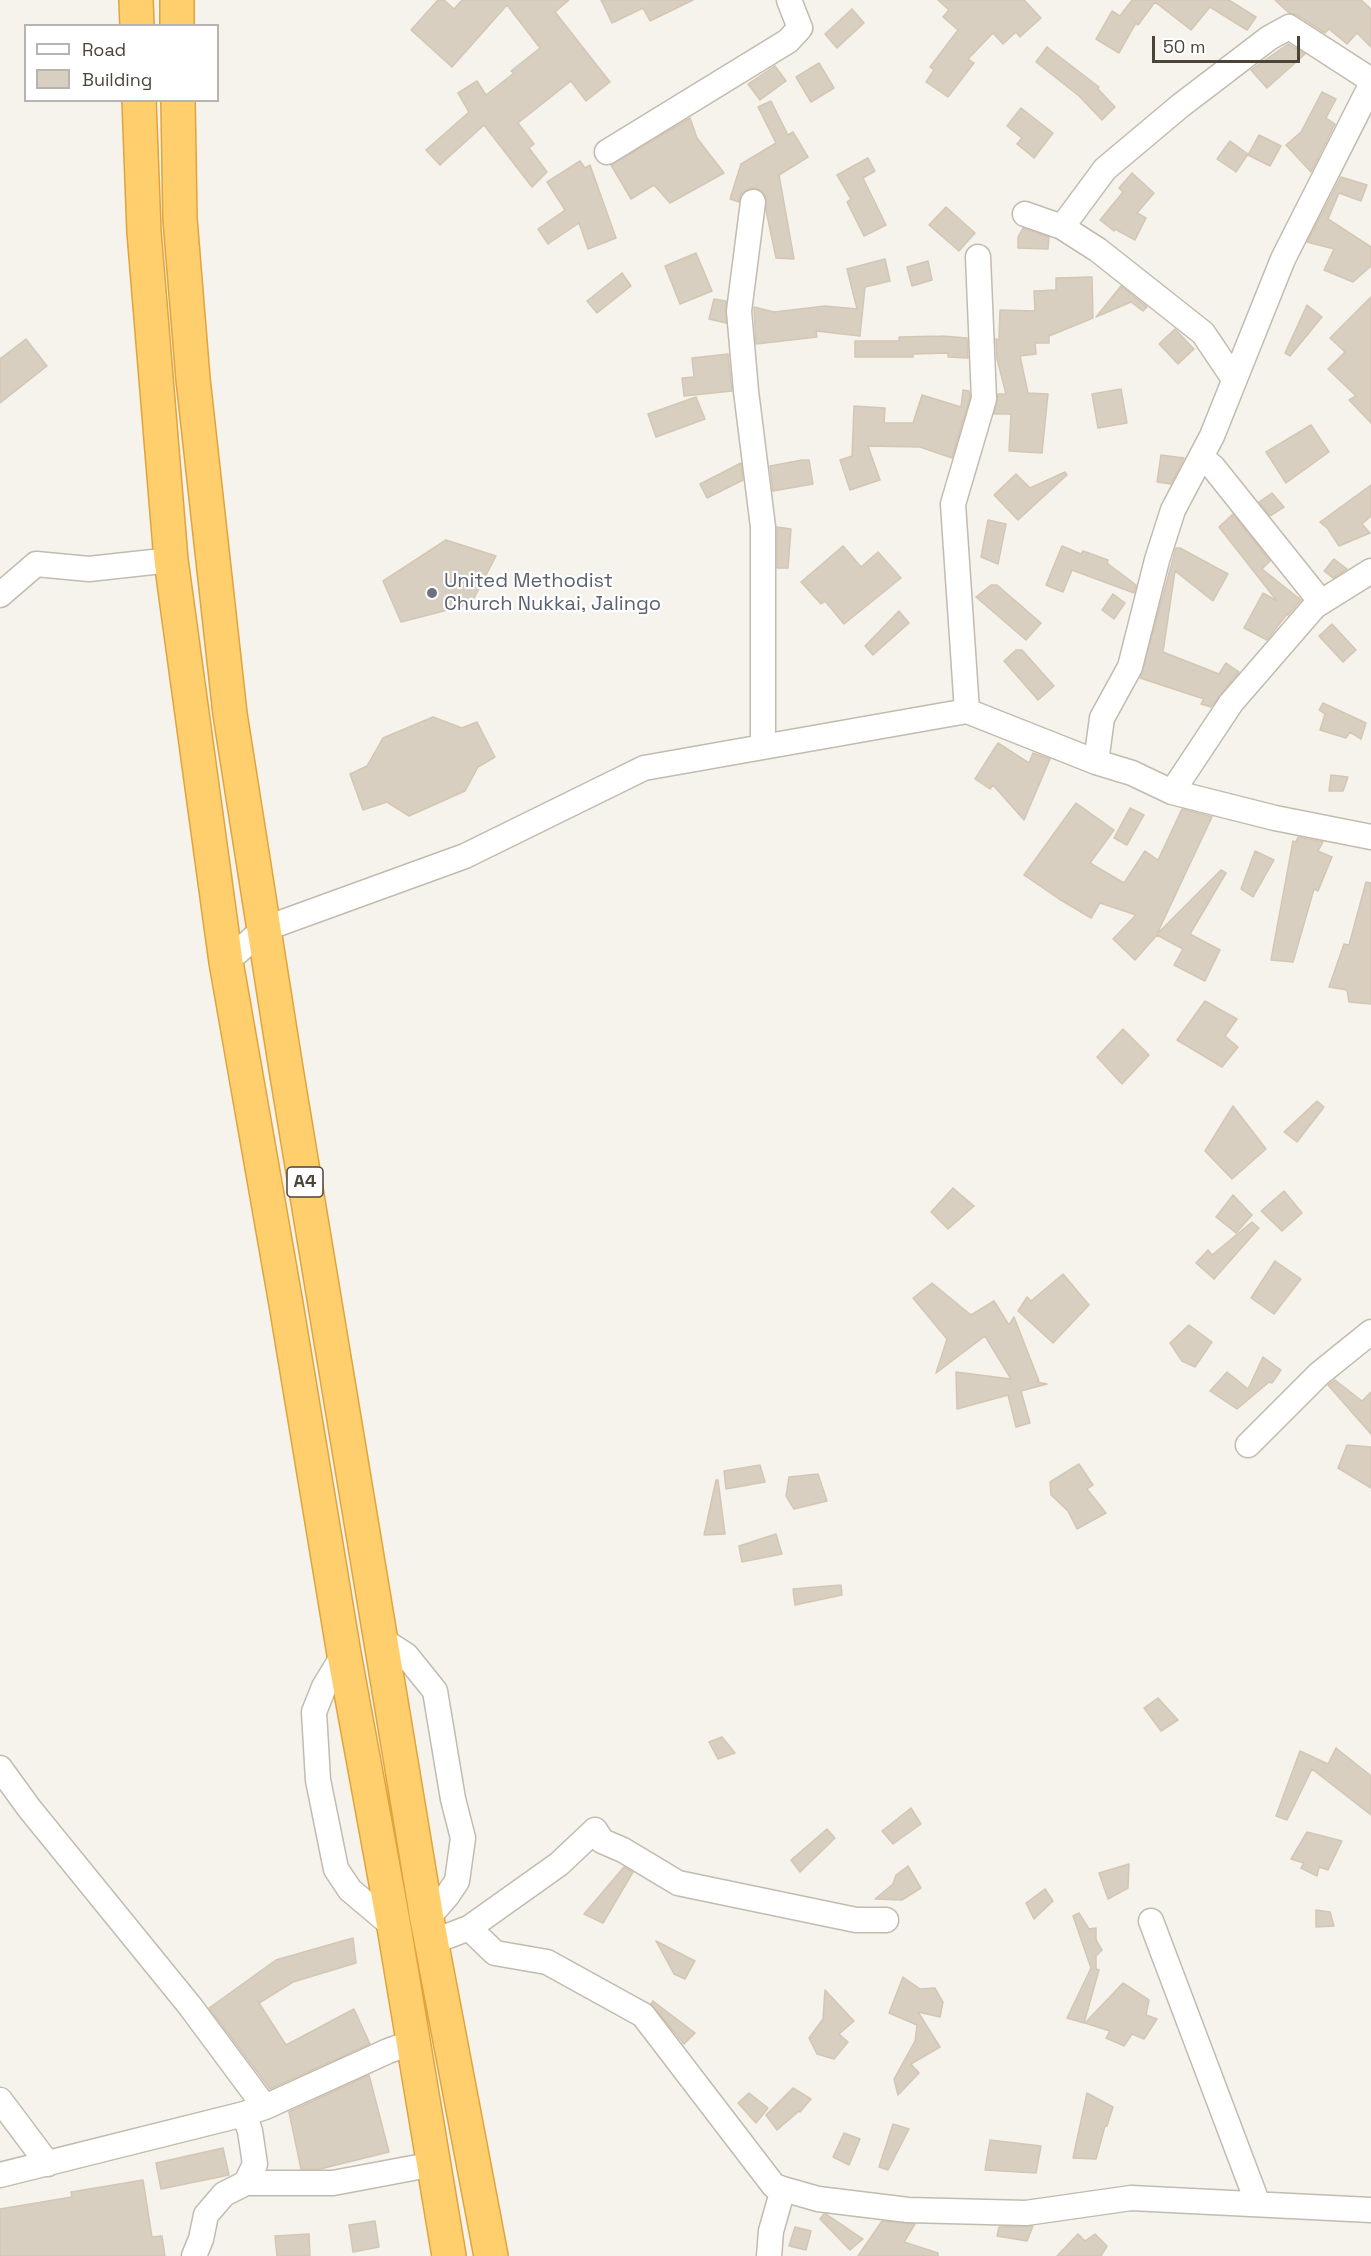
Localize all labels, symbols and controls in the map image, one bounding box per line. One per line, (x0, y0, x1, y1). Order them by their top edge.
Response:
legend (24, 24, 219, 102)
scale bar (1155, 24, 1304, 62)
text: 50 m (1163, 35, 1205, 58)
text: Road (82, 38, 126, 61)
text: Building (82, 68, 152, 91)
place label: United Methodist Church Nukkai, Jalingo (444, 570, 661, 617)
marker: United Methodist Church Nukkai, Jalingo (425, 586, 439, 600)
road number: A4 (287, 1167, 323, 1197)

